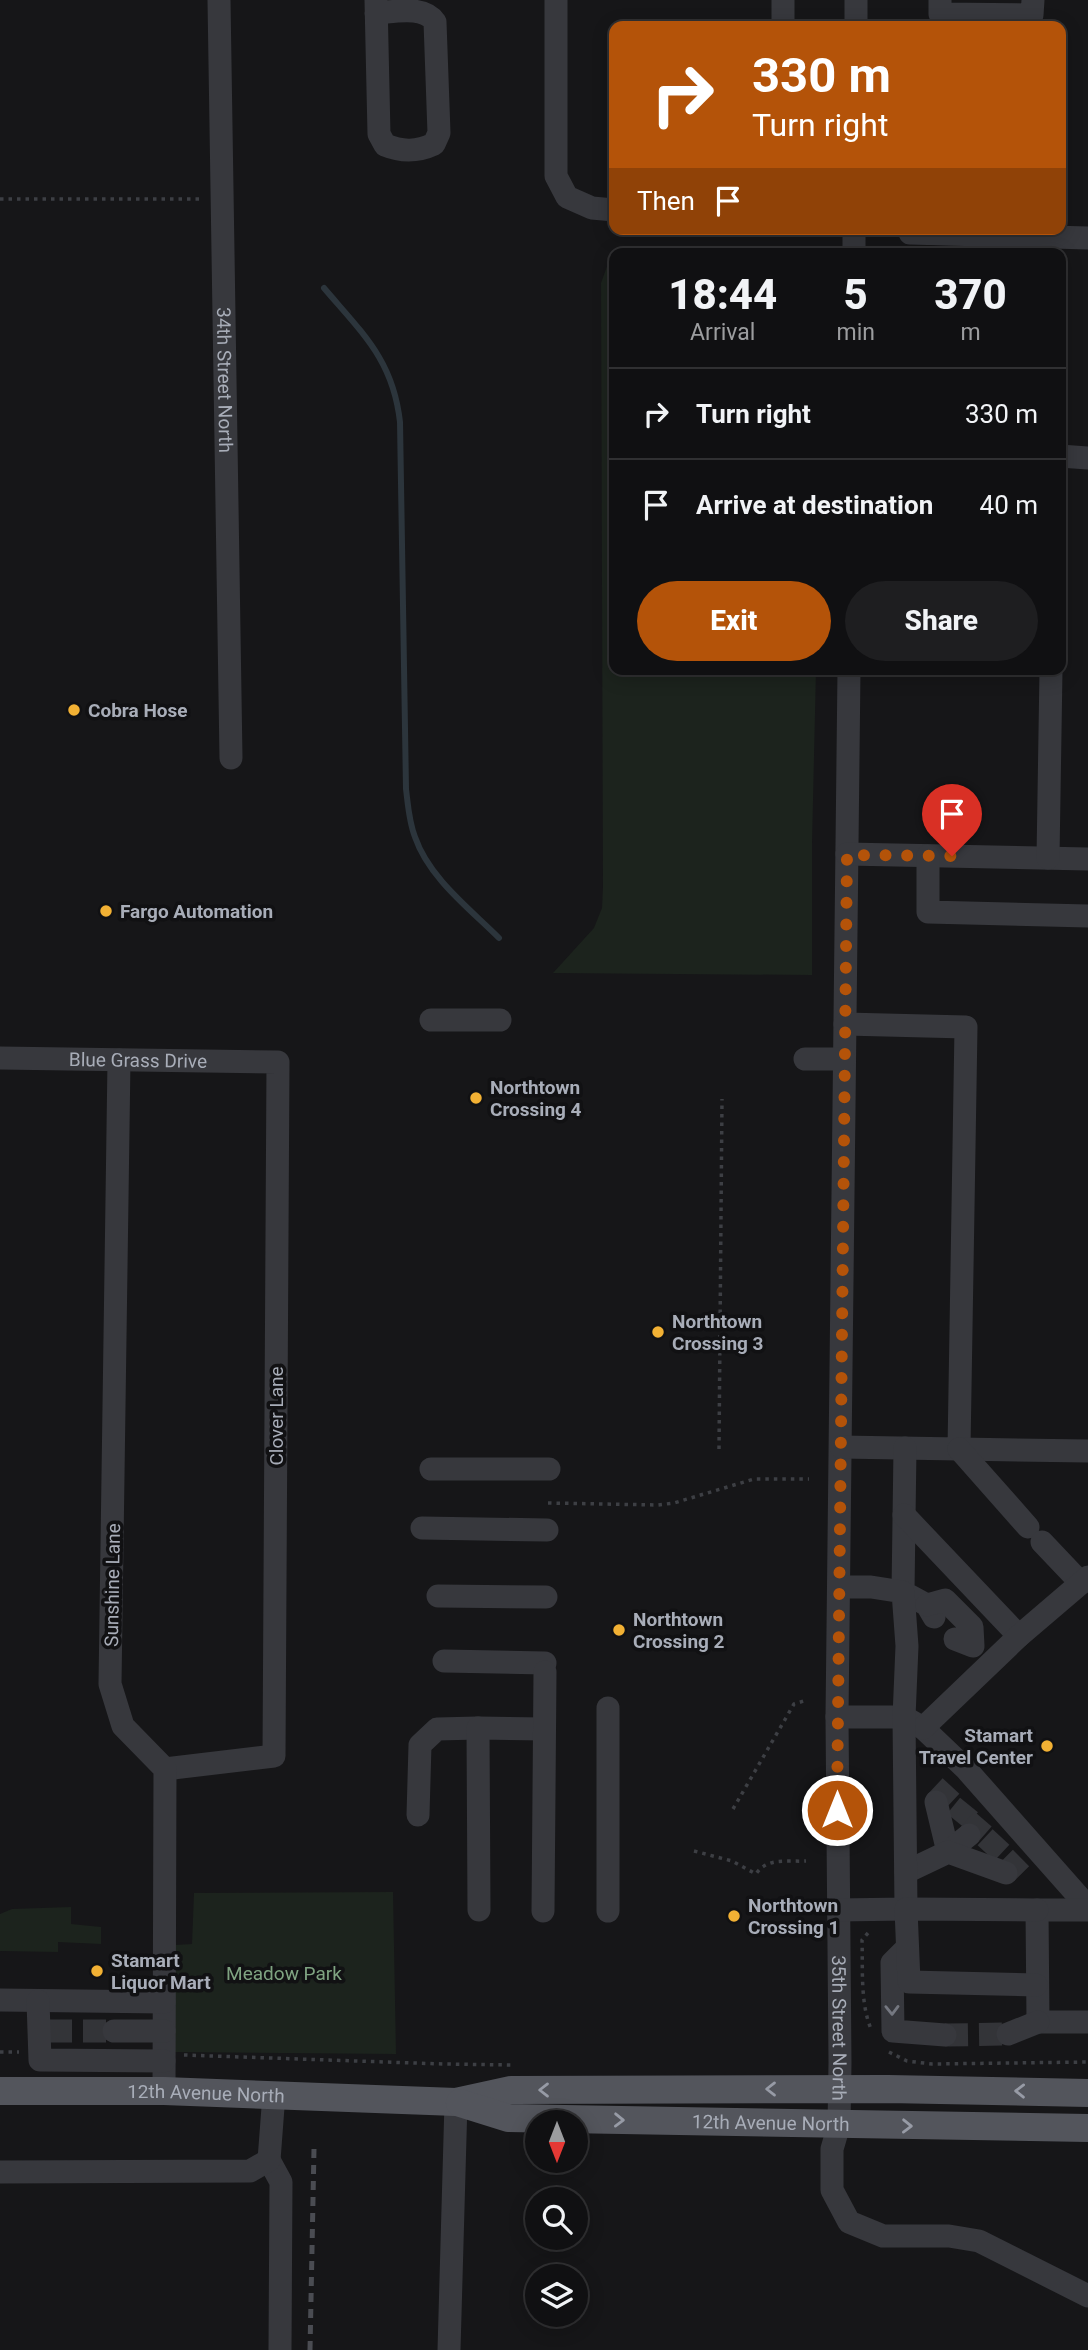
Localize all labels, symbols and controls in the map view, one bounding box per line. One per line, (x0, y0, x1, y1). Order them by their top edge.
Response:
text: 330 m (752, 47, 891, 104)
icon: right (637, 49, 728, 140)
text: Turn right (752, 106, 888, 144)
icon: arrive (709, 182, 747, 220)
text: Then (637, 186, 695, 216)
text: 18:44 (668, 270, 777, 319)
text: 5 (844, 270, 868, 319)
text: 370 (934, 270, 1007, 319)
street label: 34th Street North (212, 307, 237, 453)
text: Arrival (690, 319, 755, 346)
text: min (836, 319, 875, 346)
text: m (960, 319, 981, 346)
icon: right (637, 395, 675, 433)
text: Turn right (696, 399, 811, 429)
text: 330 m (965, 399, 1038, 429)
icon: arrive (637, 486, 675, 524)
text: Arrive at destination (696, 490, 933, 520)
text: 40 m (980, 490, 1038, 520)
button: Exit (637, 581, 831, 661)
button: Share (845, 581, 1038, 661)
place label: Cobra Hose (88, 699, 188, 722)
marker: Cobra Hose (66, 702, 82, 718)
pin (922, 784, 982, 856)
icon: arrive (933, 795, 971, 833)
place label: Fargo Automation (120, 900, 273, 923)
marker: Fargo Automation (98, 903, 114, 919)
street label: Blue Grass Drive (69, 1048, 207, 1073)
place label: Northtown Crossing 4 (490, 1076, 582, 1121)
marker: Northtown Crossing 4 (468, 1090, 484, 1106)
place label: Northtown Crossing 3 (672, 1310, 764, 1355)
marker: Northtown Crossing 3 (650, 1324, 666, 1340)
street label: Clover Lane (265, 1366, 288, 1466)
street label: Sunshine Lane (100, 1523, 125, 1647)
place label: Northtown Crossing 2 (633, 1608, 725, 1653)
marker: Northtown Crossing 2 (611, 1622, 627, 1638)
place label: Stamart Travel Center (919, 1724, 1034, 1769)
marker: Stamart Travel Center (1039, 1738, 1055, 1754)
position arrow (800, 1773, 874, 1847)
place label: Northtown Crossing 1 (748, 1894, 840, 1939)
marker: Northtown Crossing 1 (726, 1908, 742, 1924)
place label: Stamart Liquor Mart (111, 1949, 211, 1994)
street label: 35th Street North (827, 1955, 851, 2101)
park label: Meadow Park (226, 1962, 342, 1985)
marker: Stamart Liquor Mart (89, 1963, 105, 1979)
one-way arrow (885, 2004, 900, 2015)
street label: 12th Avenue North (127, 2080, 285, 2108)
one-way arrow (766, 2081, 776, 2097)
one-way arrow (538, 2082, 549, 2098)
one-way arrow (1014, 2084, 1025, 2099)
north arrow (525, 2110, 588, 2174)
map controls (525, 2110, 588, 2327)
street label: 12th Avenue North (692, 2110, 850, 2136)
one-way arrow (614, 2113, 625, 2128)
one-way arrow (902, 2118, 913, 2134)
button: search (525, 2187, 588, 2250)
button: layers (525, 2264, 588, 2327)

